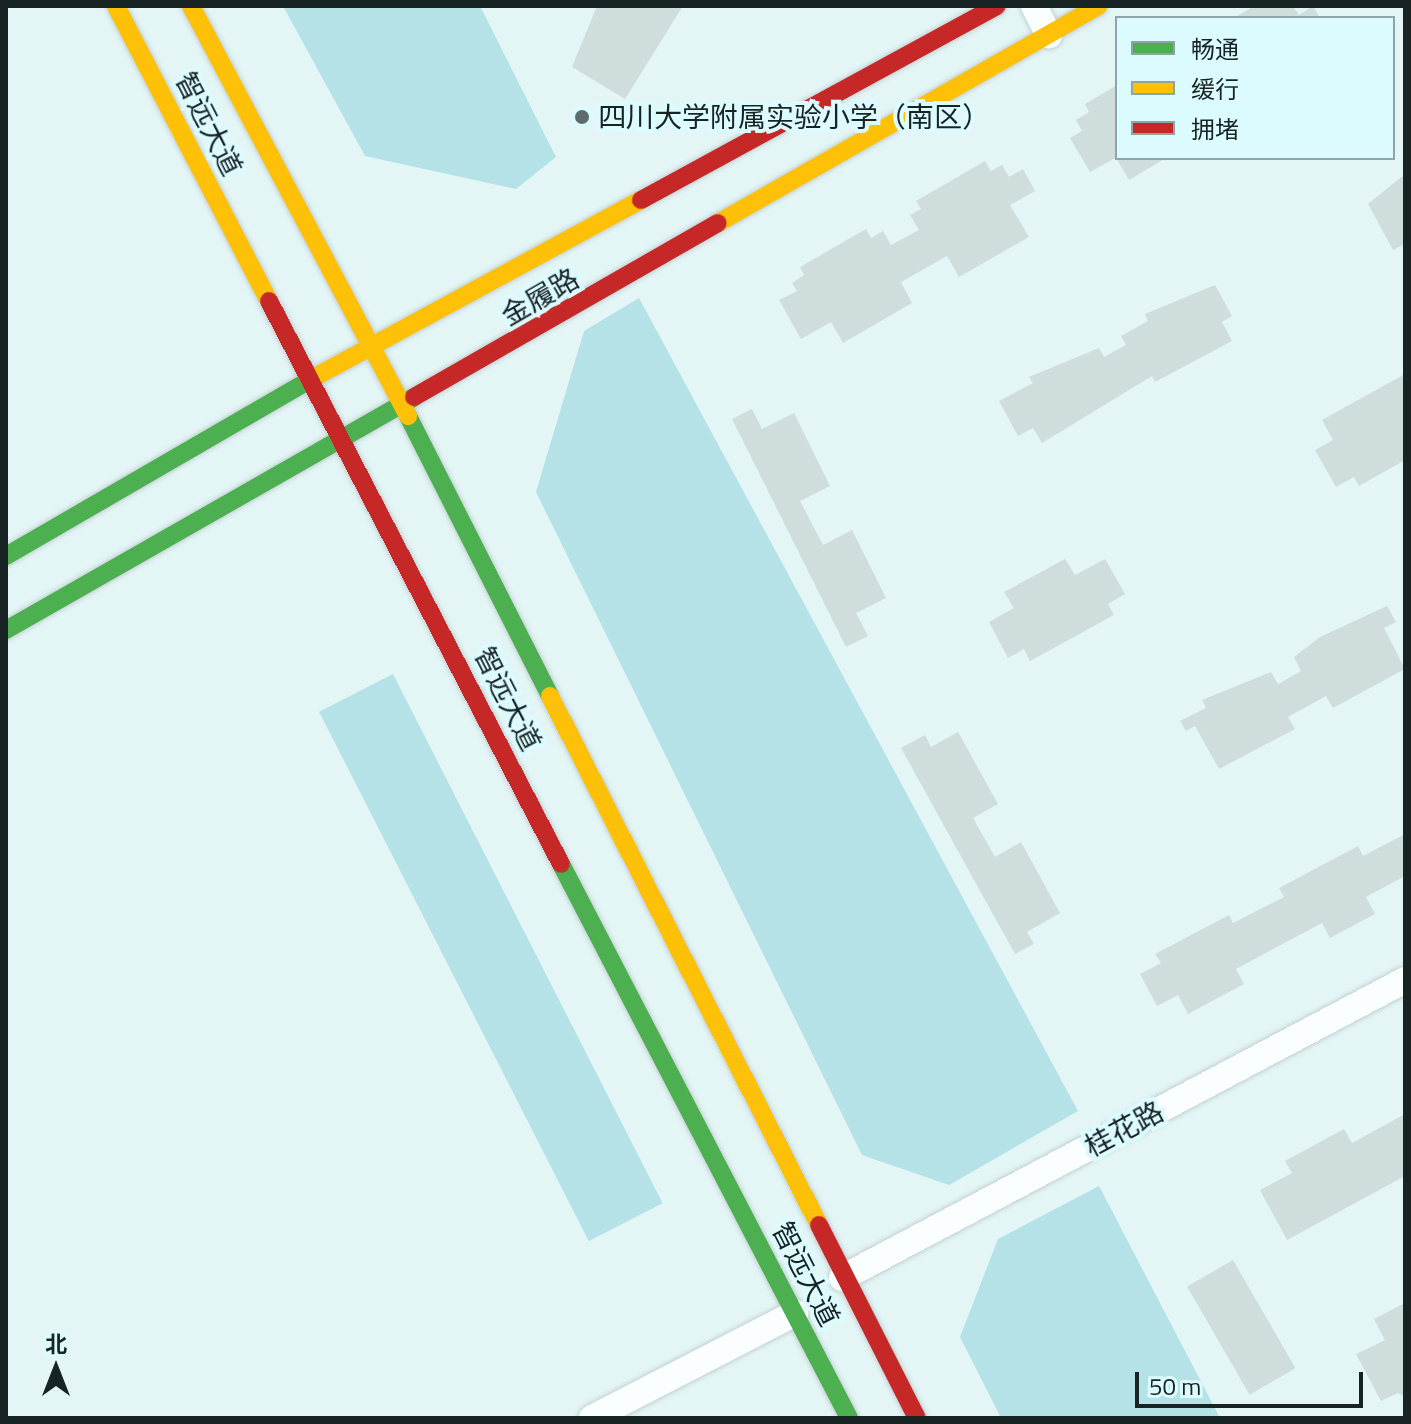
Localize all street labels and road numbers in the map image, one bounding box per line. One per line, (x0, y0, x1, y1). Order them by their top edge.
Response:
street label: 智远大道 (169, 66, 249, 182)
street label: 金履路 (495, 261, 585, 333)
street label: 智远大道 (468, 641, 548, 757)
street label: 桂花路 (1079, 1094, 1169, 1164)
street label: 智远大道 (766, 1216, 846, 1332)

